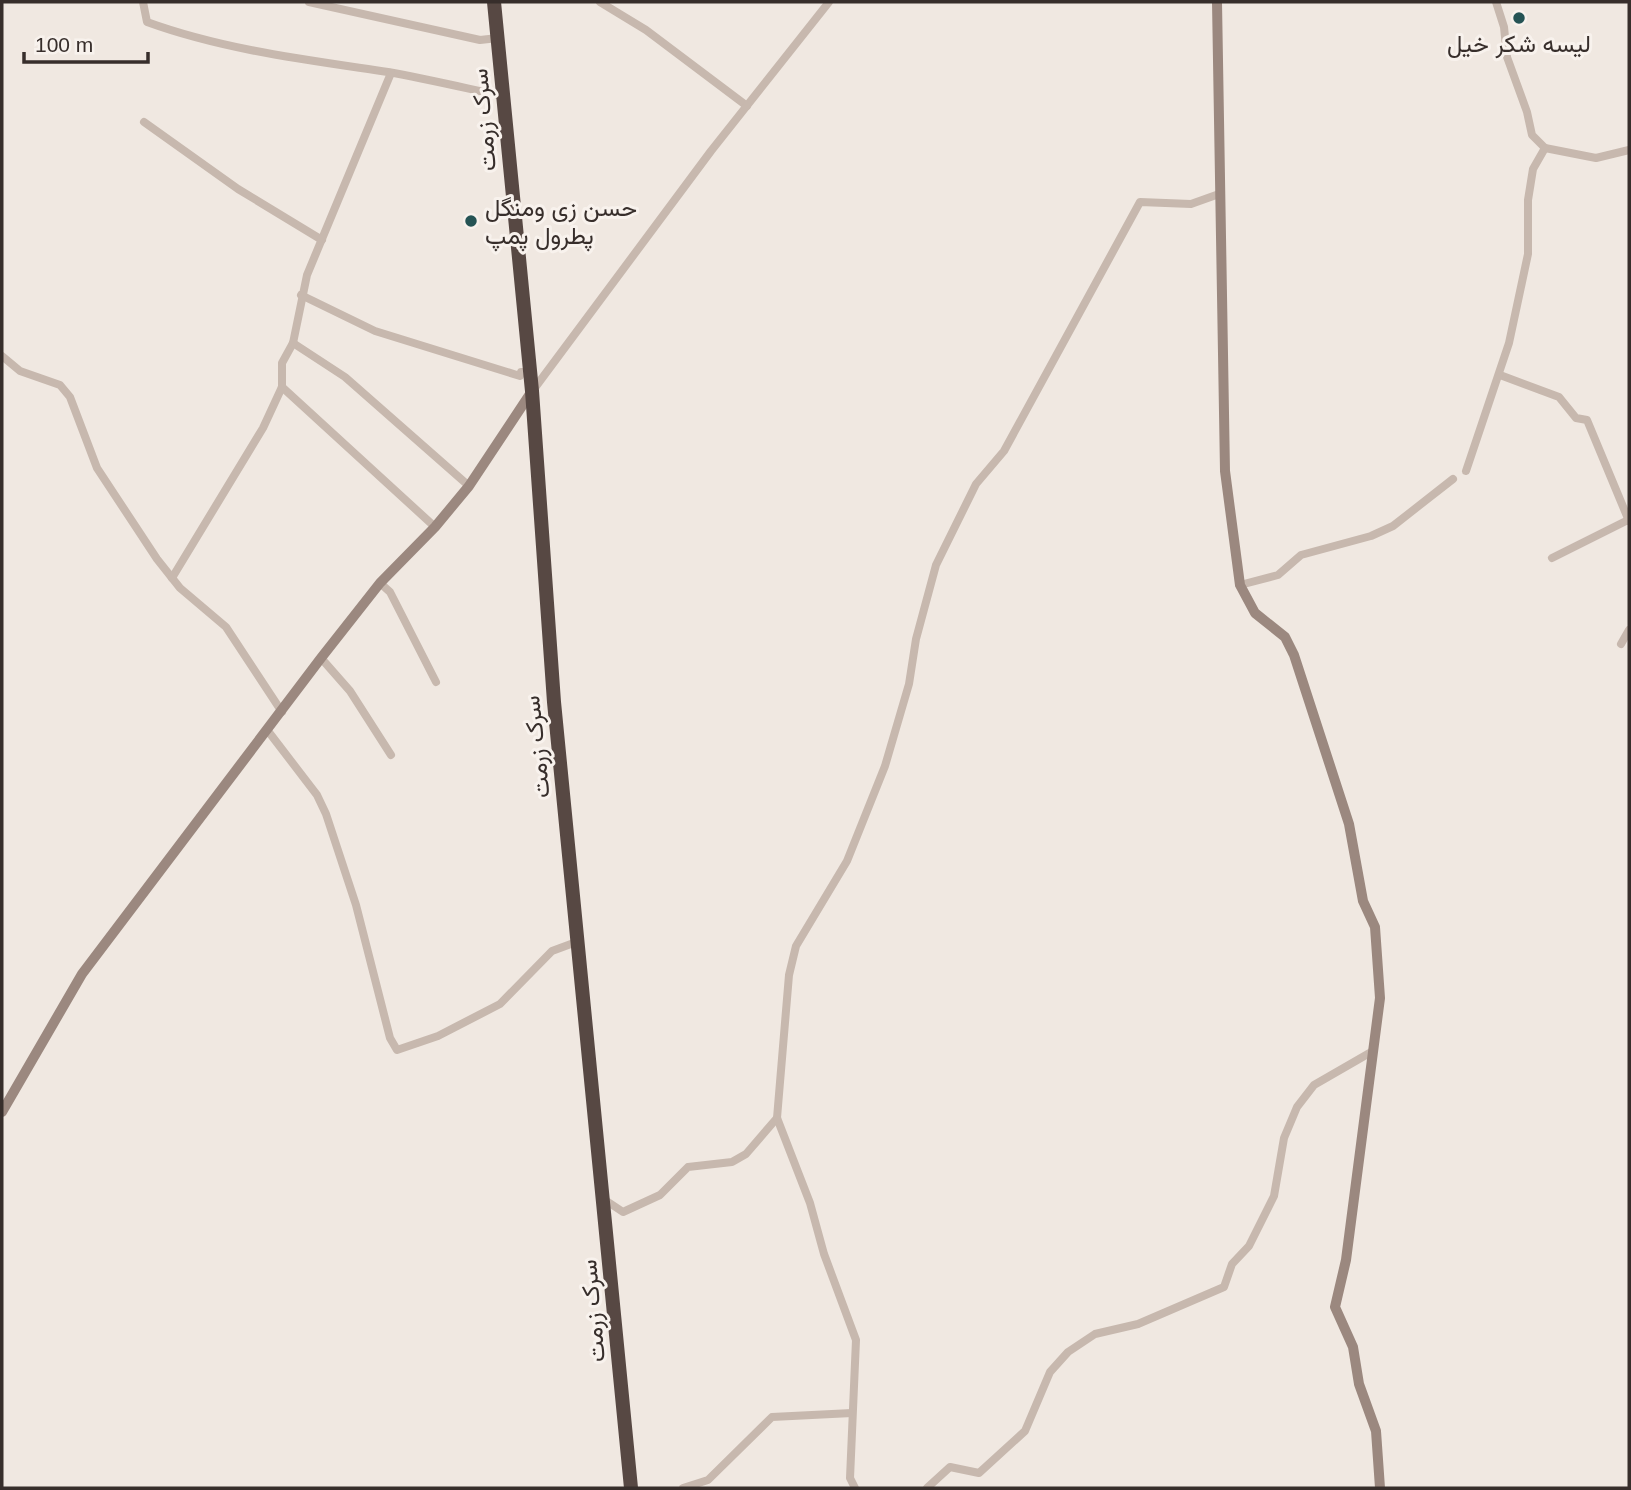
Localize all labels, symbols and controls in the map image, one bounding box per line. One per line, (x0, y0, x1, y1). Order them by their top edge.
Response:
marker: لیسه شکر خیل (1511, 10, 1527, 26)
scale bar (24, 21, 149, 65)
place label: لیسه شکر خیل (1447, 30, 1591, 59)
text: 100 m (35, 33, 93, 56)
street label: سرک زرمت (465, 67, 503, 172)
place label: حسن زی ومنگل پطرول پمپ (485, 194, 637, 252)
marker: حسن زی ومنگل پطرول پمپ (463, 213, 479, 229)
street label: سرک زرمت (517, 694, 557, 800)
street label: سرک زرمت (574, 1258, 612, 1363)

